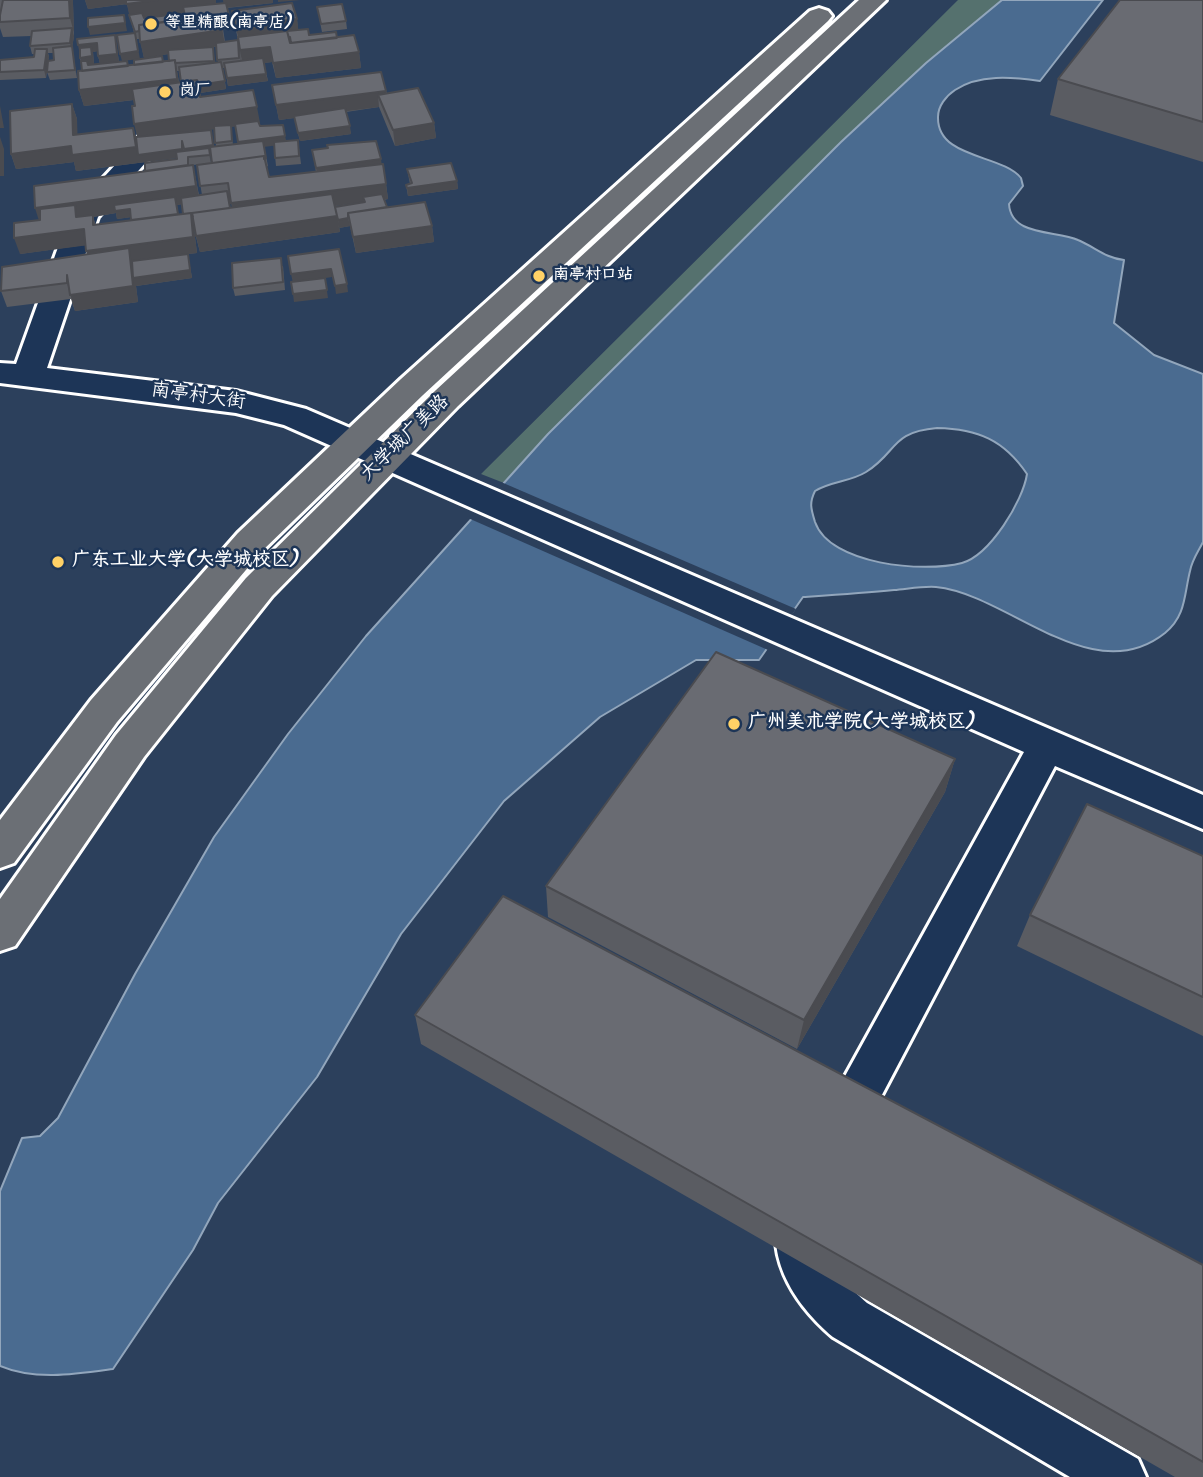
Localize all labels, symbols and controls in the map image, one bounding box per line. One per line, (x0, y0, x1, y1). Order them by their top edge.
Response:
place label: 等里精酿(南亭店) (165, 14, 293, 34)
marker: 等里精酿(南亭店) (143, 16, 159, 32)
place label: 岗厂 (179, 82, 211, 102)
marker: 岗厂 (157, 84, 173, 100)
place label: 南亭村口站 (553, 266, 633, 286)
marker: 南亭村口站 (531, 268, 547, 284)
street label: 南亭村大街 (149, 380, 247, 416)
street label: 大学城广美路 (357, 391, 455, 487)
place label: 广东工业大学(大学城校区) (72, 551, 300, 573)
marker: 广东工业大学(大学城校区) (50, 554, 66, 570)
place label: 广州美术学院(大学城校区) (748, 713, 976, 735)
marker: 广州美术学院(大学城校区) (726, 716, 742, 732)

